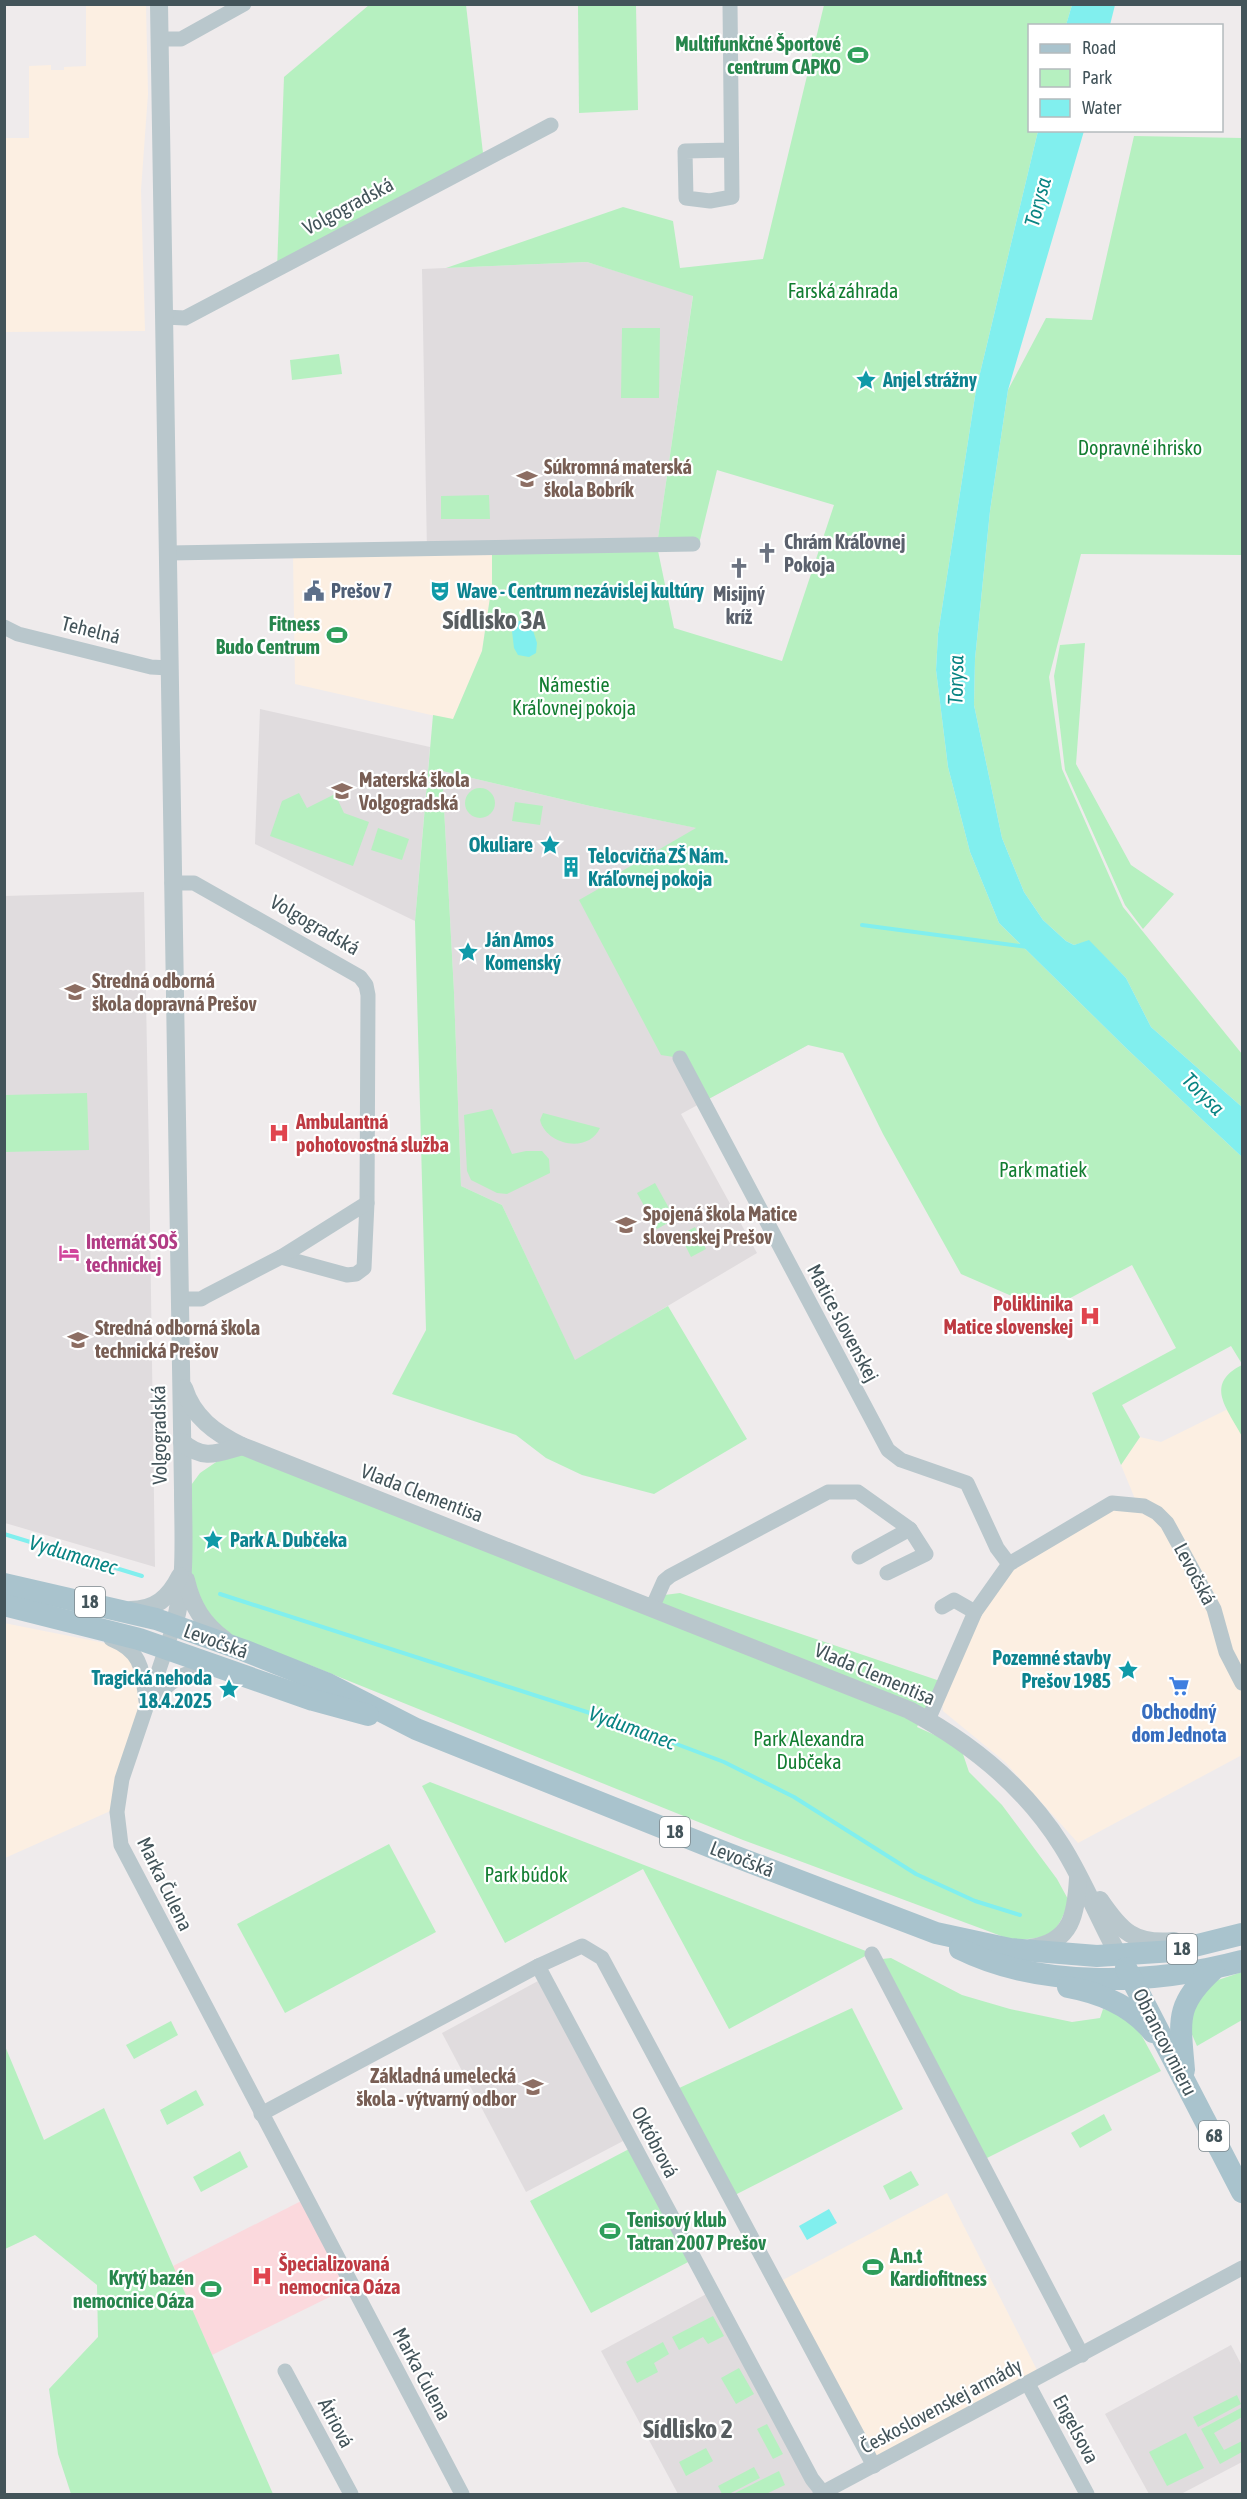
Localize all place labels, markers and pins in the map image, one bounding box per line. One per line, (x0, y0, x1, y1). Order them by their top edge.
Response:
place label: Multifunkčné Športové centrum CAPKO (675, 32, 841, 78)
sports icon: Multifunkčné Športové centrum CAPKO (846, 43, 870, 67)
place icon: Anjel strážny (854, 368, 878, 392)
place label: Anjel strážny (882, 368, 978, 391)
place label: Súkromná materská škola Bobrík (544, 455, 692, 501)
school or university icon: Súkromná materská škola Bobrík (515, 467, 539, 491)
place label: Chrám Kráľovnej Pokoja (784, 530, 905, 576)
church icon: Chrám Kráľovnej Pokoja (755, 541, 779, 565)
church icon: Misijný kríž (727, 556, 751, 580)
public building icon: Prešov 7 (302, 579, 326, 603)
place label: Prešov 7 (331, 579, 392, 602)
theatre icon: Wave - Centrum nezávislej kultúry (428, 579, 452, 603)
place label: Wave - Centrum nezávislej kultúry (456, 579, 705, 602)
place label: Misijný kríž (713, 582, 766, 628)
place label: Fitness Budo Centrum (216, 612, 320, 658)
sports icon: Fitness Budo Centrum (325, 623, 349, 647)
place label: Materská škola Volgogradská (358, 768, 470, 814)
school or university icon: Materská škola Volgogradská (330, 779, 354, 803)
place label: Okuliare (469, 833, 533, 856)
place icon: Okuliare (538, 833, 562, 857)
place label: Telocvičňa ZŠ Nám. Kráľovnej pokoja (588, 844, 728, 890)
building icon: Telocvičňa ZŠ Nám. Kráľovnej pokoja (559, 855, 583, 879)
place label: Ján Amos Komenský (484, 928, 562, 974)
place icon: Ján Amos Komenský (456, 940, 480, 964)
place label: Stredná odborná škola dopravná Prešov (92, 969, 257, 1015)
school or university icon: Stredná odborná škola dopravná Prešov (63, 980, 87, 1004)
place label: Ambulantná pohotovostná služba (295, 1110, 449, 1156)
hospital icon: Ambulantná pohotovostná služba (267, 1121, 291, 1145)
place label: Spojená škola Matice slovenskej Prešov (643, 1202, 797, 1248)
school or university icon: Spojená škola Matice slovenskej Prešov (614, 1213, 638, 1237)
place label: Internát SOŠ technickej (85, 1230, 178, 1276)
hotel icon: Internát SOŠ technickej (57, 1241, 81, 1265)
place label: Poliklinika Matice slovenskej (943, 1292, 1073, 1338)
hospital icon: Poliklinika Matice slovenskej (1078, 1304, 1102, 1328)
place label: Stredná odborná škola technická Prešov (94, 1316, 260, 1362)
school or university icon: Stredná odborná škola technická Prešov (66, 1328, 90, 1352)
place icon: Park A. Dubčeka (201, 1528, 225, 1552)
place label: Park A. Dubčeka (230, 1528, 347, 1551)
place label: Pozemné stavby Prešov 1985 (992, 1646, 1112, 1692)
place icon: Pozemné stavby Prešov 1985 (1116, 1658, 1140, 1682)
place label: Tragická nehoda 18.4.2025 (92, 1666, 212, 1712)
supermarket icon: Obchodný dom Jednota (1167, 1674, 1191, 1698)
place icon: Tragická nehoda 18.4.2025 (217, 1677, 241, 1701)
place label: Obchodný dom Jednota (1131, 1700, 1227, 1746)
place label: Základná umelecká škola - výtvarný odbor (356, 2064, 517, 2110)
school or university icon: Základná umelecká škola - výtvarný odbor (521, 2075, 545, 2099)
place label: Tenisový klub Tatran 2007 Prešov (627, 2208, 767, 2254)
sports icon: Tenisový klub Tatran 2007 Prešov (598, 2219, 622, 2243)
place label: A.n.t Kardiofitness (889, 2244, 987, 2290)
place label: Špecializovaná nemocnica Oáza (279, 2252, 400, 2298)
sports icon: A.n.t Kardiofitness (861, 2255, 885, 2279)
hospital icon: Špecializovaná nemocnica Oáza (250, 2264, 274, 2288)
place label: Krytý bazén nemocnice Oáza (73, 2266, 194, 2312)
sports icon: Krytý bazén nemocnice Oáza (199, 2277, 223, 2301)

